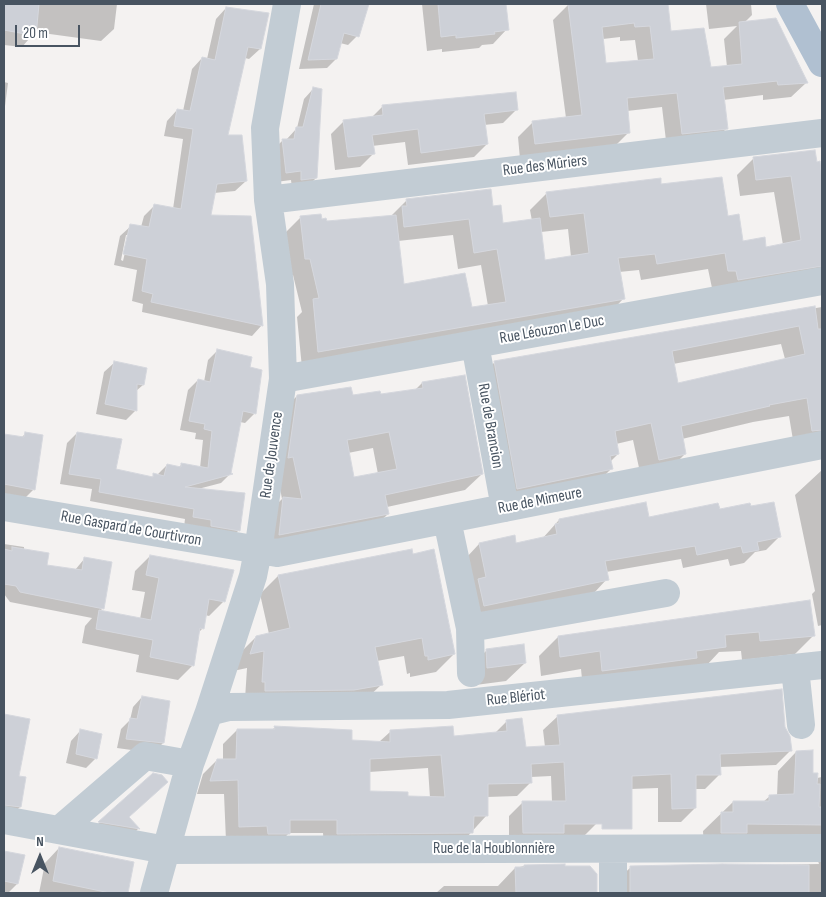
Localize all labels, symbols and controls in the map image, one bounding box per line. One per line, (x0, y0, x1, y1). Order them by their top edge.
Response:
scale bar (18, 15, 82, 47)
text: 20 m (23, 24, 48, 43)
street label: Rue des Mûriers (502, 151, 588, 181)
street label: Rue Léouzon Le Duc (498, 311, 606, 349)
street label: Rue de Brancion (473, 382, 507, 470)
street label: Rue de Jouvence (256, 410, 288, 500)
street label: Rue de Mimeure (496, 483, 584, 519)
street label: Rue Gaspard de Courtivron (59, 507, 203, 551)
street label: Rue Blériot (486, 685, 546, 711)
north arrow (15, 832, 65, 882)
text: N (36, 833, 44, 850)
street label: Rue de la Houblonnière (433, 839, 555, 859)

